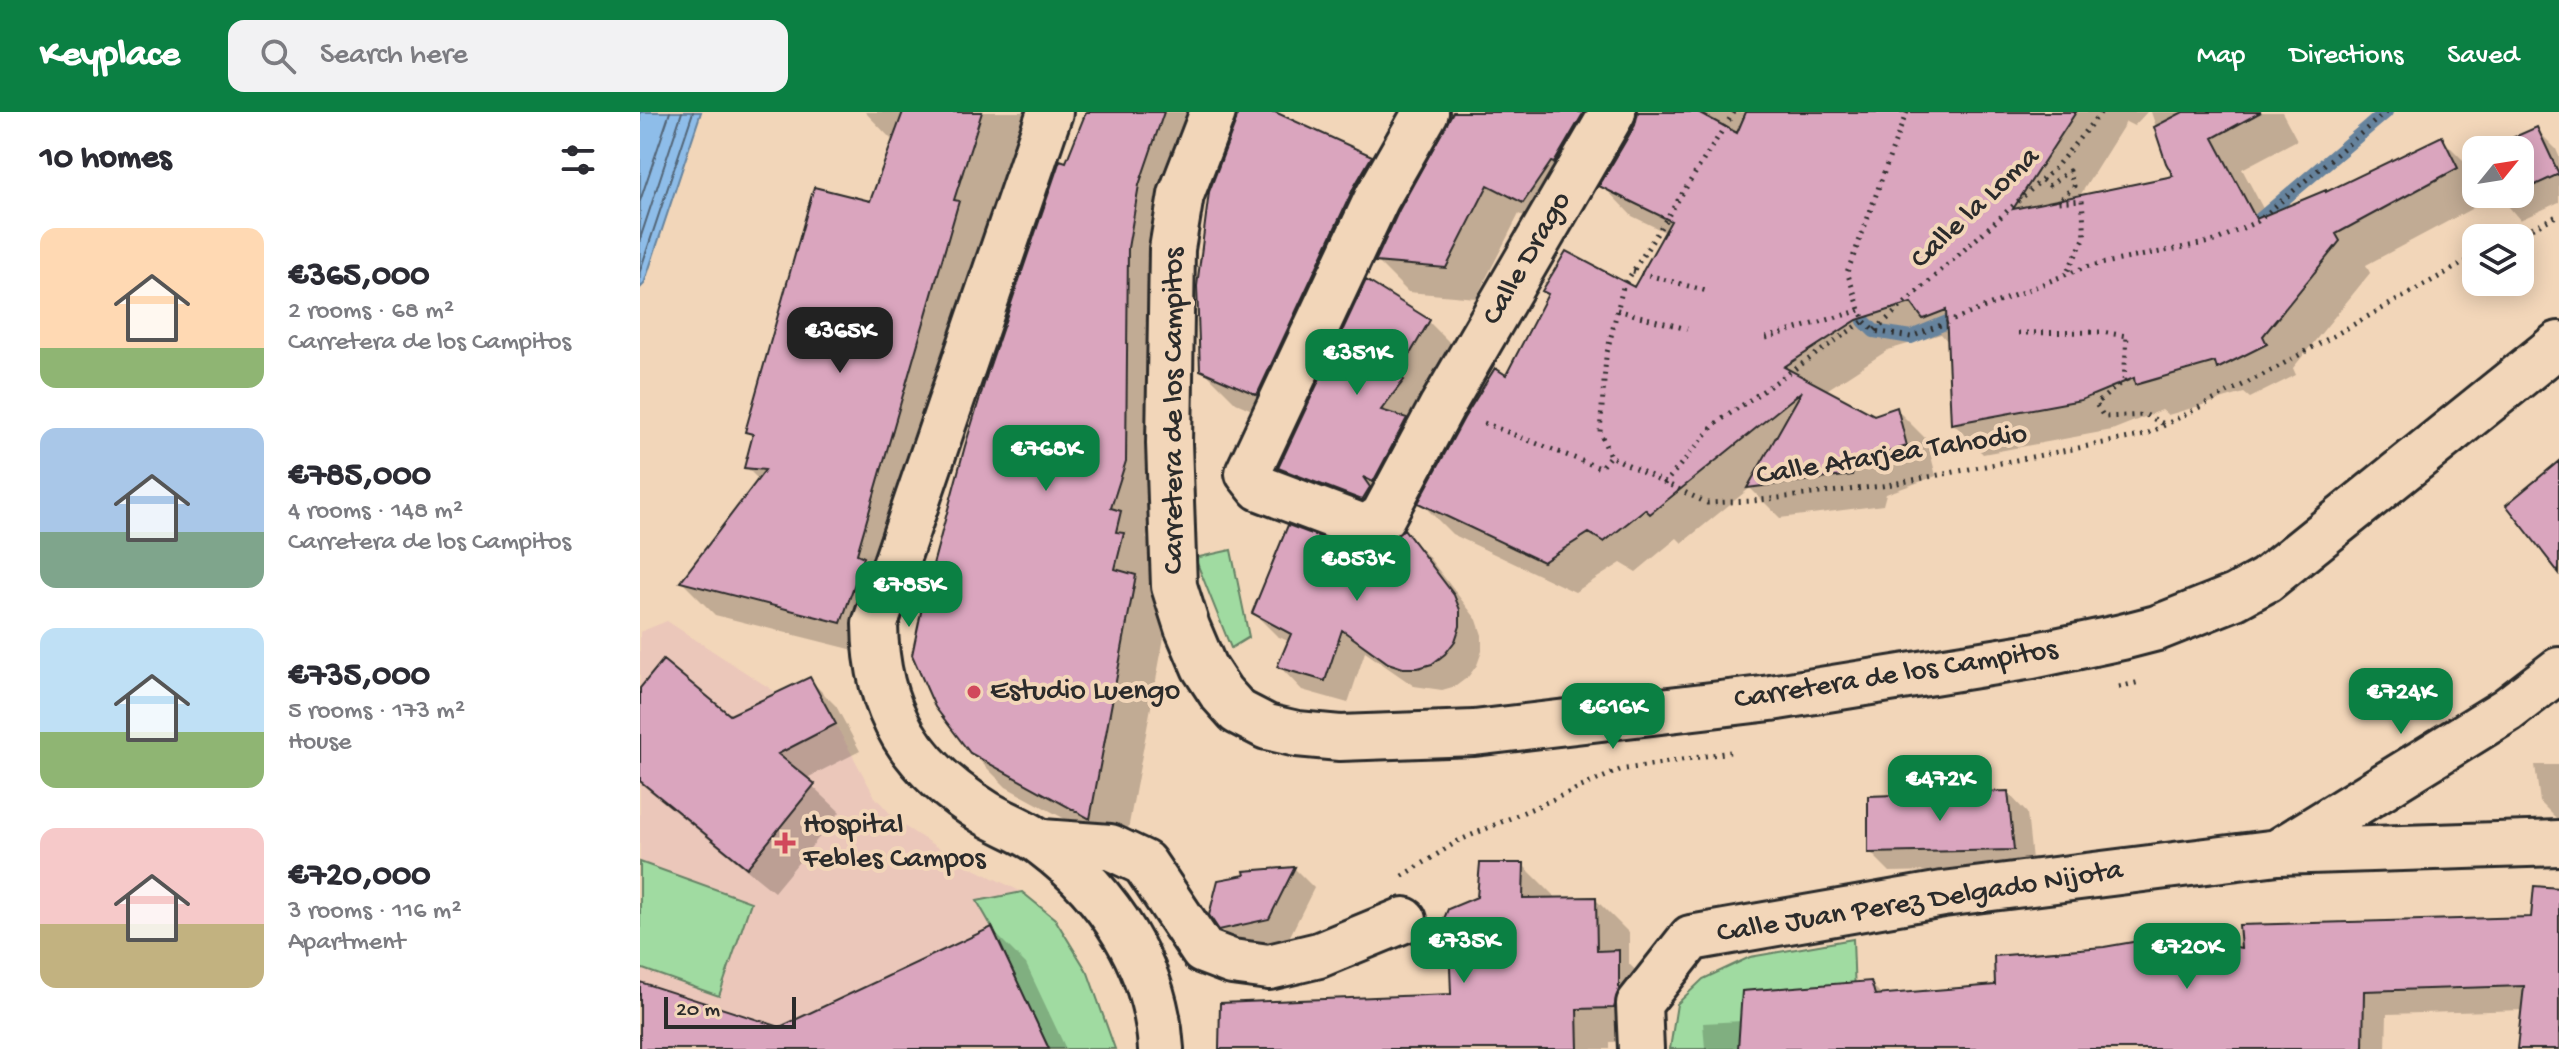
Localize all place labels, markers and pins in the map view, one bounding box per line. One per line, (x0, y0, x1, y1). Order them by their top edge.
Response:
pin: €365K (784, 307, 896, 375)
pin: €351K (1301, 329, 1413, 397)
pin: €768K (990, 425, 1102, 493)
pin: €853K (1301, 535, 1413, 603)
pin: €785K (853, 561, 965, 629)
pin: €724K (2345, 668, 2457, 736)
place label: Estudio Luengo (990, 675, 1180, 710)
marker: Estudio Luengo (965, 683, 983, 701)
pin: €616K (1557, 683, 1669, 751)
pin: €472K (1884, 755, 1996, 823)
place label: Hospital Febles Campos (802, 809, 986, 878)
marker: Hospital Febles Campos (774, 832, 796, 854)
pin: €735K (1408, 917, 1520, 985)
pin: €720K (2131, 923, 2243, 991)

